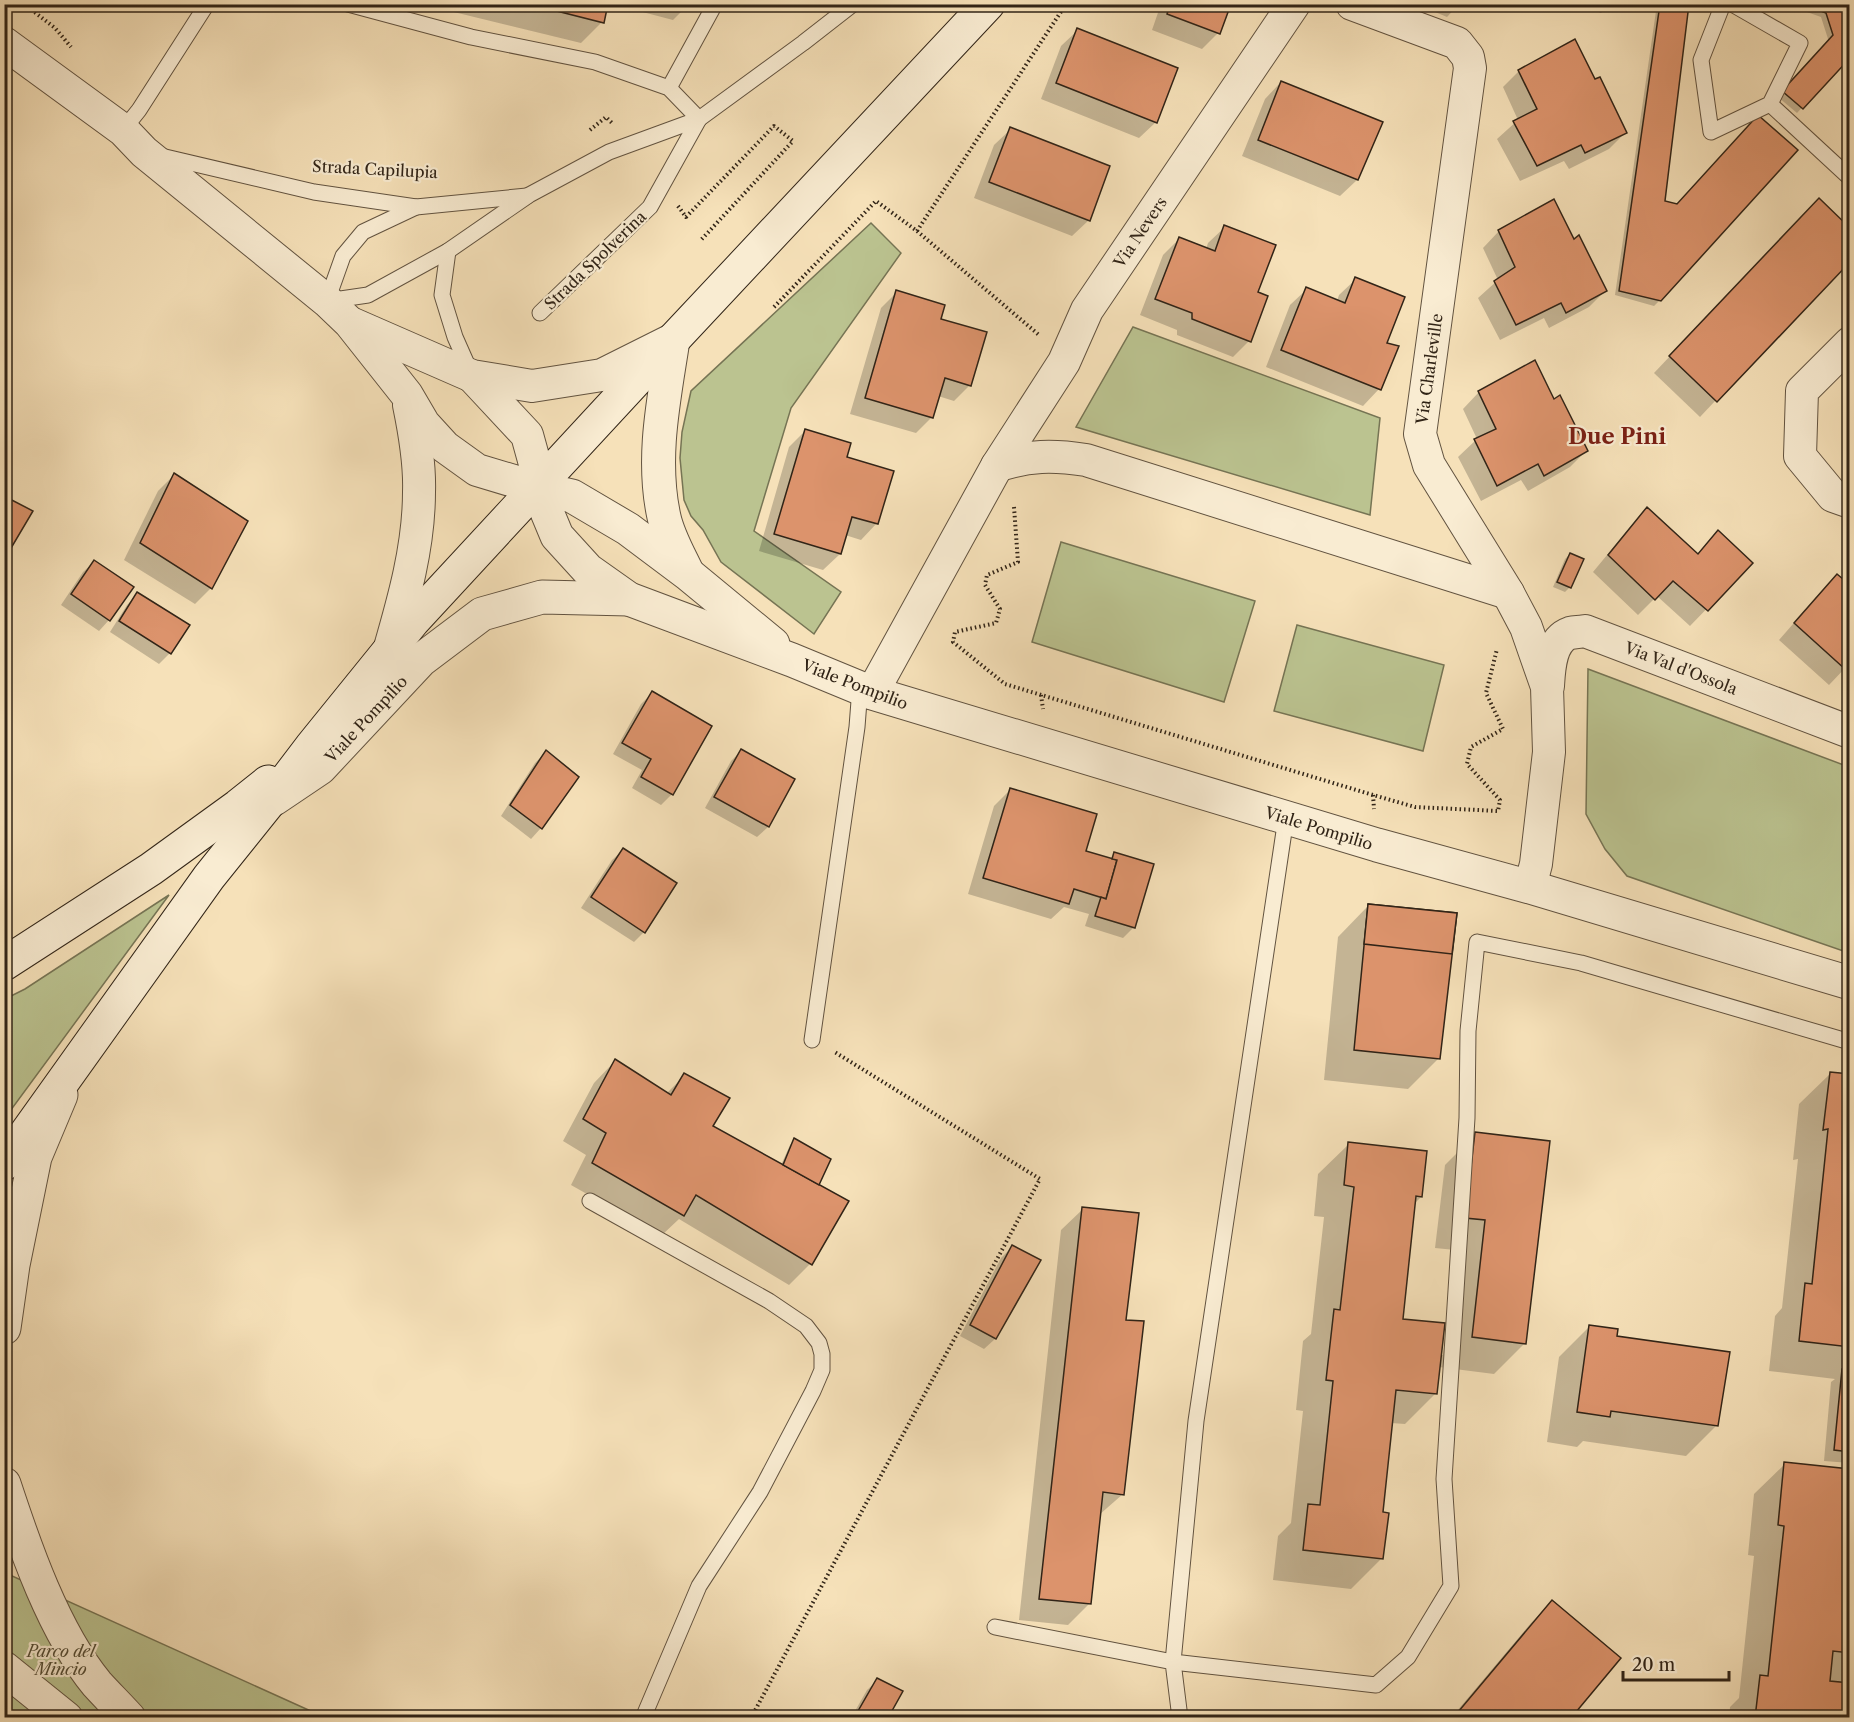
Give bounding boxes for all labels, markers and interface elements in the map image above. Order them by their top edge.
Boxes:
street label: Strada Capilupia [312,156,439,182]
street label: Via Nevers [1108,193,1171,272]
street label: Strada Spolverina [540,206,650,314]
street label: Via Charleville [1411,312,1447,427]
district label: Due Pini [1568,423,1666,450]
street label: Via Val d'Ossola [1621,637,1741,699]
street label: Viale Pompilio [798,654,911,713]
street label: Viale Pompilio [320,671,412,767]
street label: Viale Pompilio [1262,802,1376,854]
park label: Parco del Mincio [25,1641,97,1679]
scale bar [1623,1644,1730,1682]
text: 20 m [1632,1654,1676,1676]

